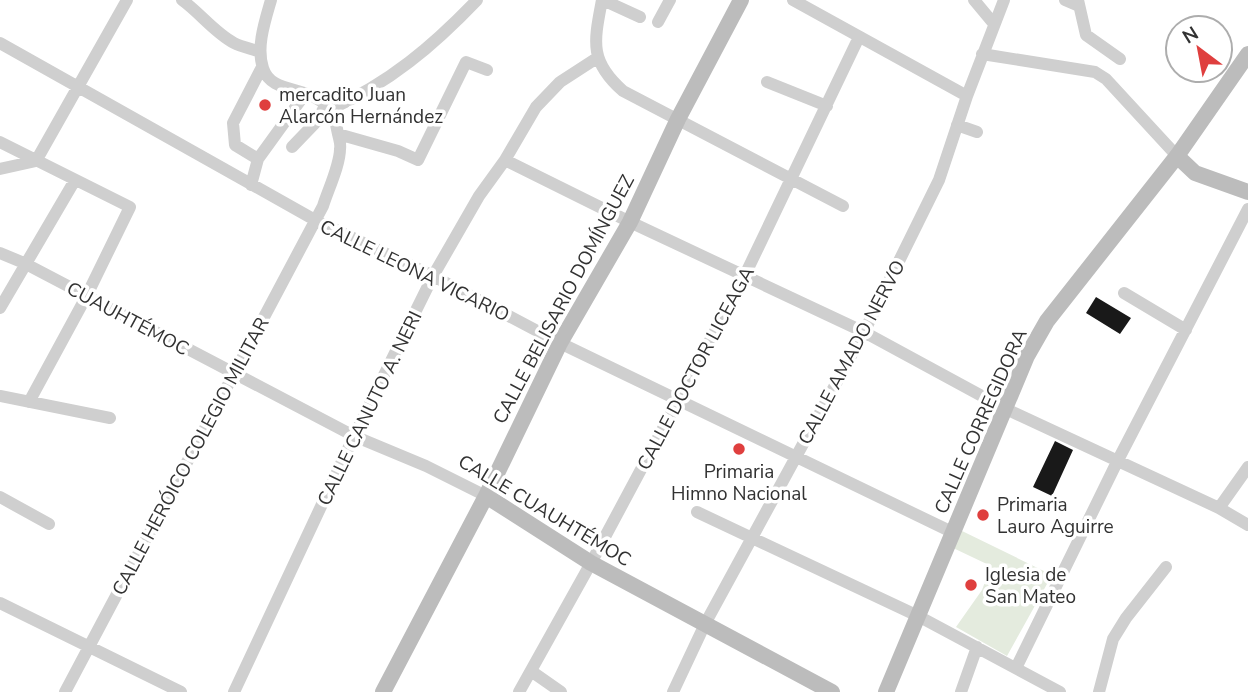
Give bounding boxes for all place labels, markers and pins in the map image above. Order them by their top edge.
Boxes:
place label: mercadito Juan Alarcón Hernández [279,82,443,130]
marker: mercadito Juan Alarcón Hernández [257,97,273,113]
marker: Primaria Himno Nacional [731,441,747,457]
place label: Primaria Himno Nacional [671,459,807,507]
place label: Primaria Lauro Aguirre [997,492,1114,540]
marker: Primaria Lauro Aguirre [975,507,991,523]
place label: Iglesia de San Mateo [985,562,1076,610]
marker: Iglesia de San Mateo [963,577,979,593]

